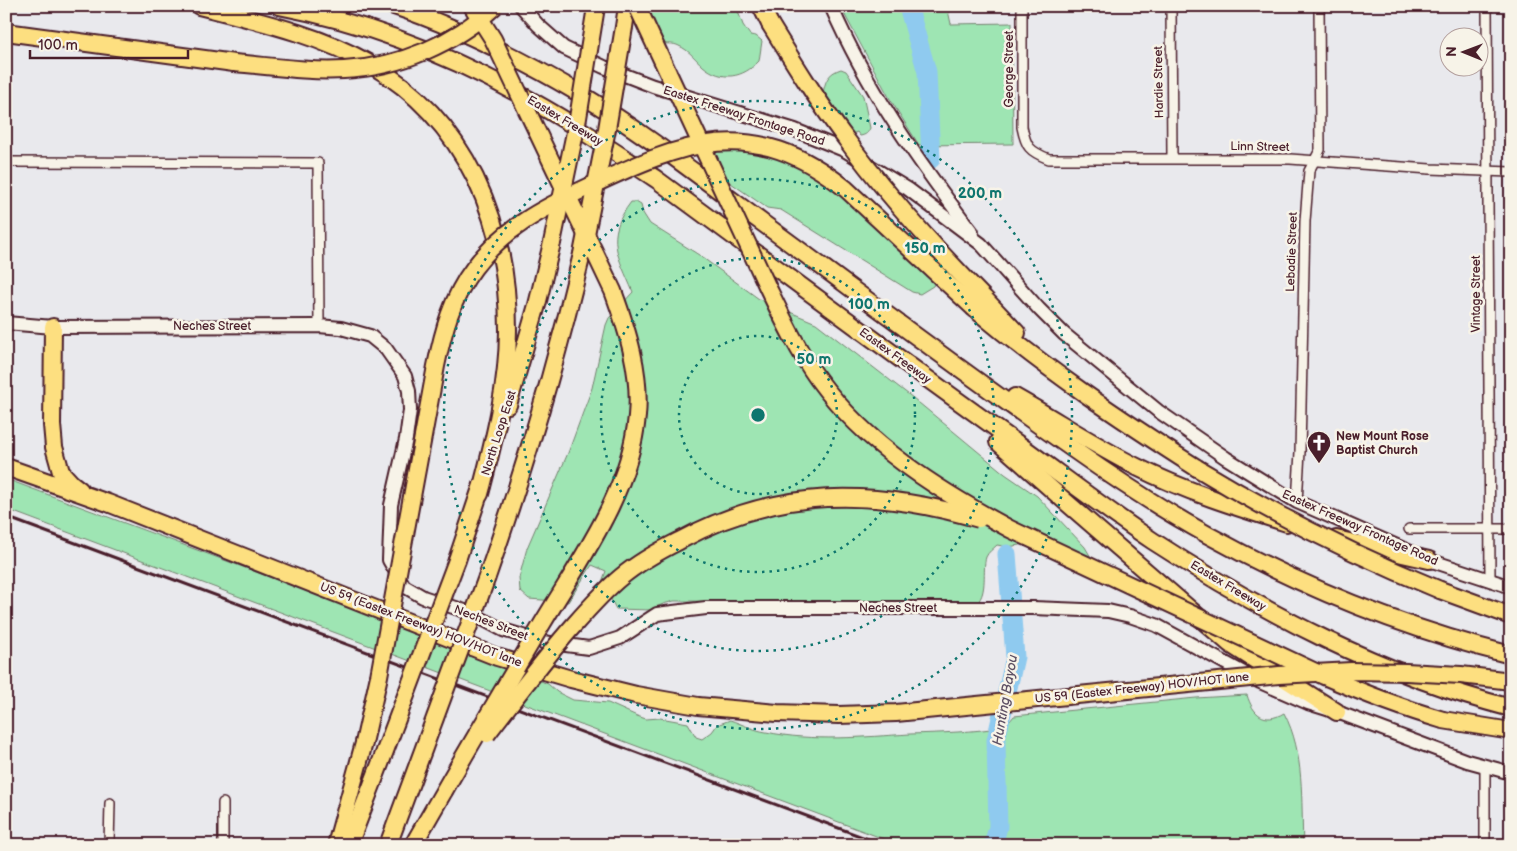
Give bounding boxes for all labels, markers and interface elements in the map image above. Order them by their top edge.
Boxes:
scale bar [30,28,188,60]
north arrow [1440,28,1490,78]
street label: George Street [1002,30,1017,108]
text: 100 m [38,36,78,55]
street label: Hardie Street [1151,45,1167,118]
text: N [1443,46,1460,57]
street label: Eastex Freeway Frontage Road [661,83,827,149]
street label: Eastex Freeway [525,93,606,150]
street label: Linn Street [1230,139,1290,155]
text: 200 m [958,184,1002,203]
street label: Lebadie Street [1283,211,1301,292]
text: 150 m [904,239,946,258]
street label: Vintage Street [1469,255,1484,333]
text: 100 m [848,295,890,314]
street label: Neches Street [173,319,251,334]
street label: Eastex Freeway [856,325,934,388]
text: 50 m [797,350,832,369]
street label: North Loop East [478,388,520,477]
centre of rings [749,406,767,424]
place label: New Mount Rose Baptist Church [1336,429,1429,458]
church icon: New Mount Rose Baptist Church [1306,430,1332,464]
street label: Eastex Freeway Frontage Road [1280,487,1440,569]
street label: Eastex Freeway [1188,558,1269,615]
street label: US 59 (Eastex Freeway) HOV/HOT lane [318,579,524,671]
street label: Neches Street [859,601,937,616]
street label: Neches Street [452,602,530,644]
water label: Hunting Bayou [989,653,1021,747]
street label: US 59 (Eastex Freeway) HOV/HOT lane [1034,669,1250,707]

